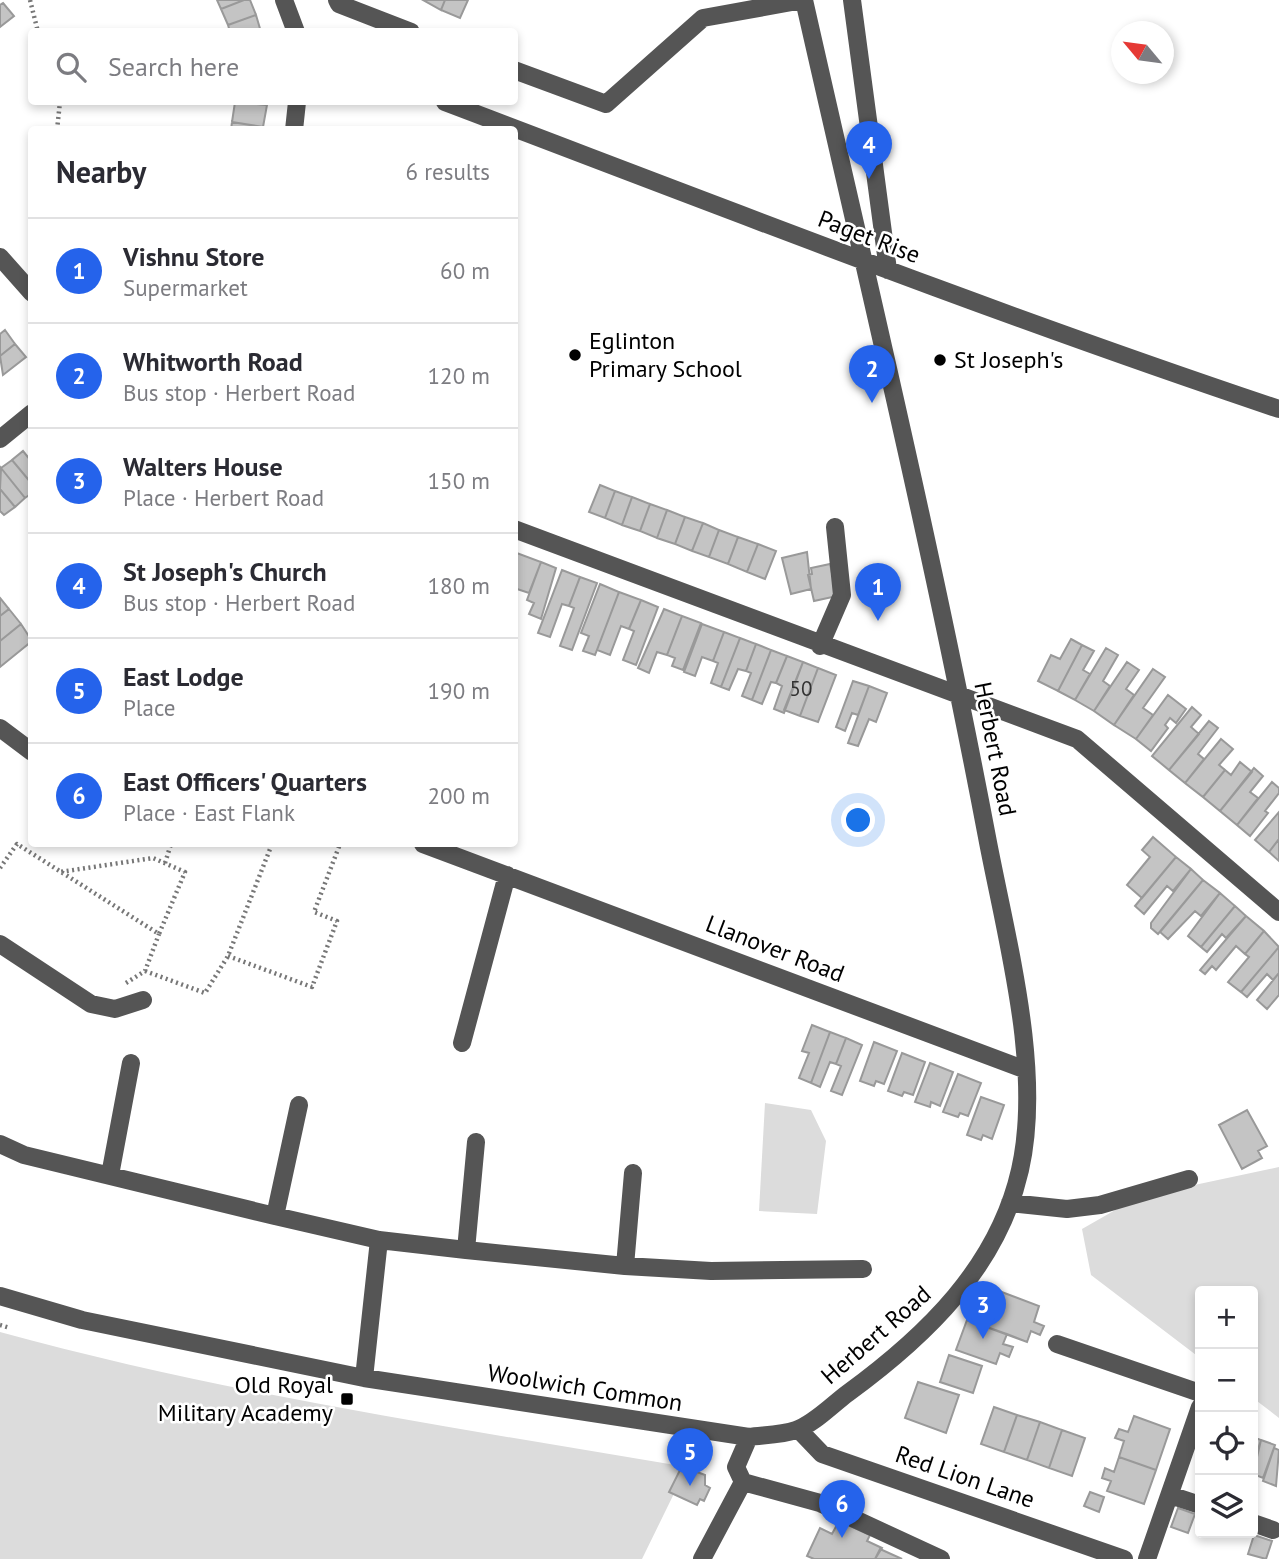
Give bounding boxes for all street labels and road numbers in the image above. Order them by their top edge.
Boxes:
street label: Paget Rise [814,203,925,270]
street label: Herbert Road [967,679,1024,819]
street label: Llanover Road [702,908,849,989]
street label: Herbert Road [814,1278,937,1391]
street label: Woolwich Common [485,1357,685,1418]
street label: Red Lion Lane [892,1438,1039,1515]

